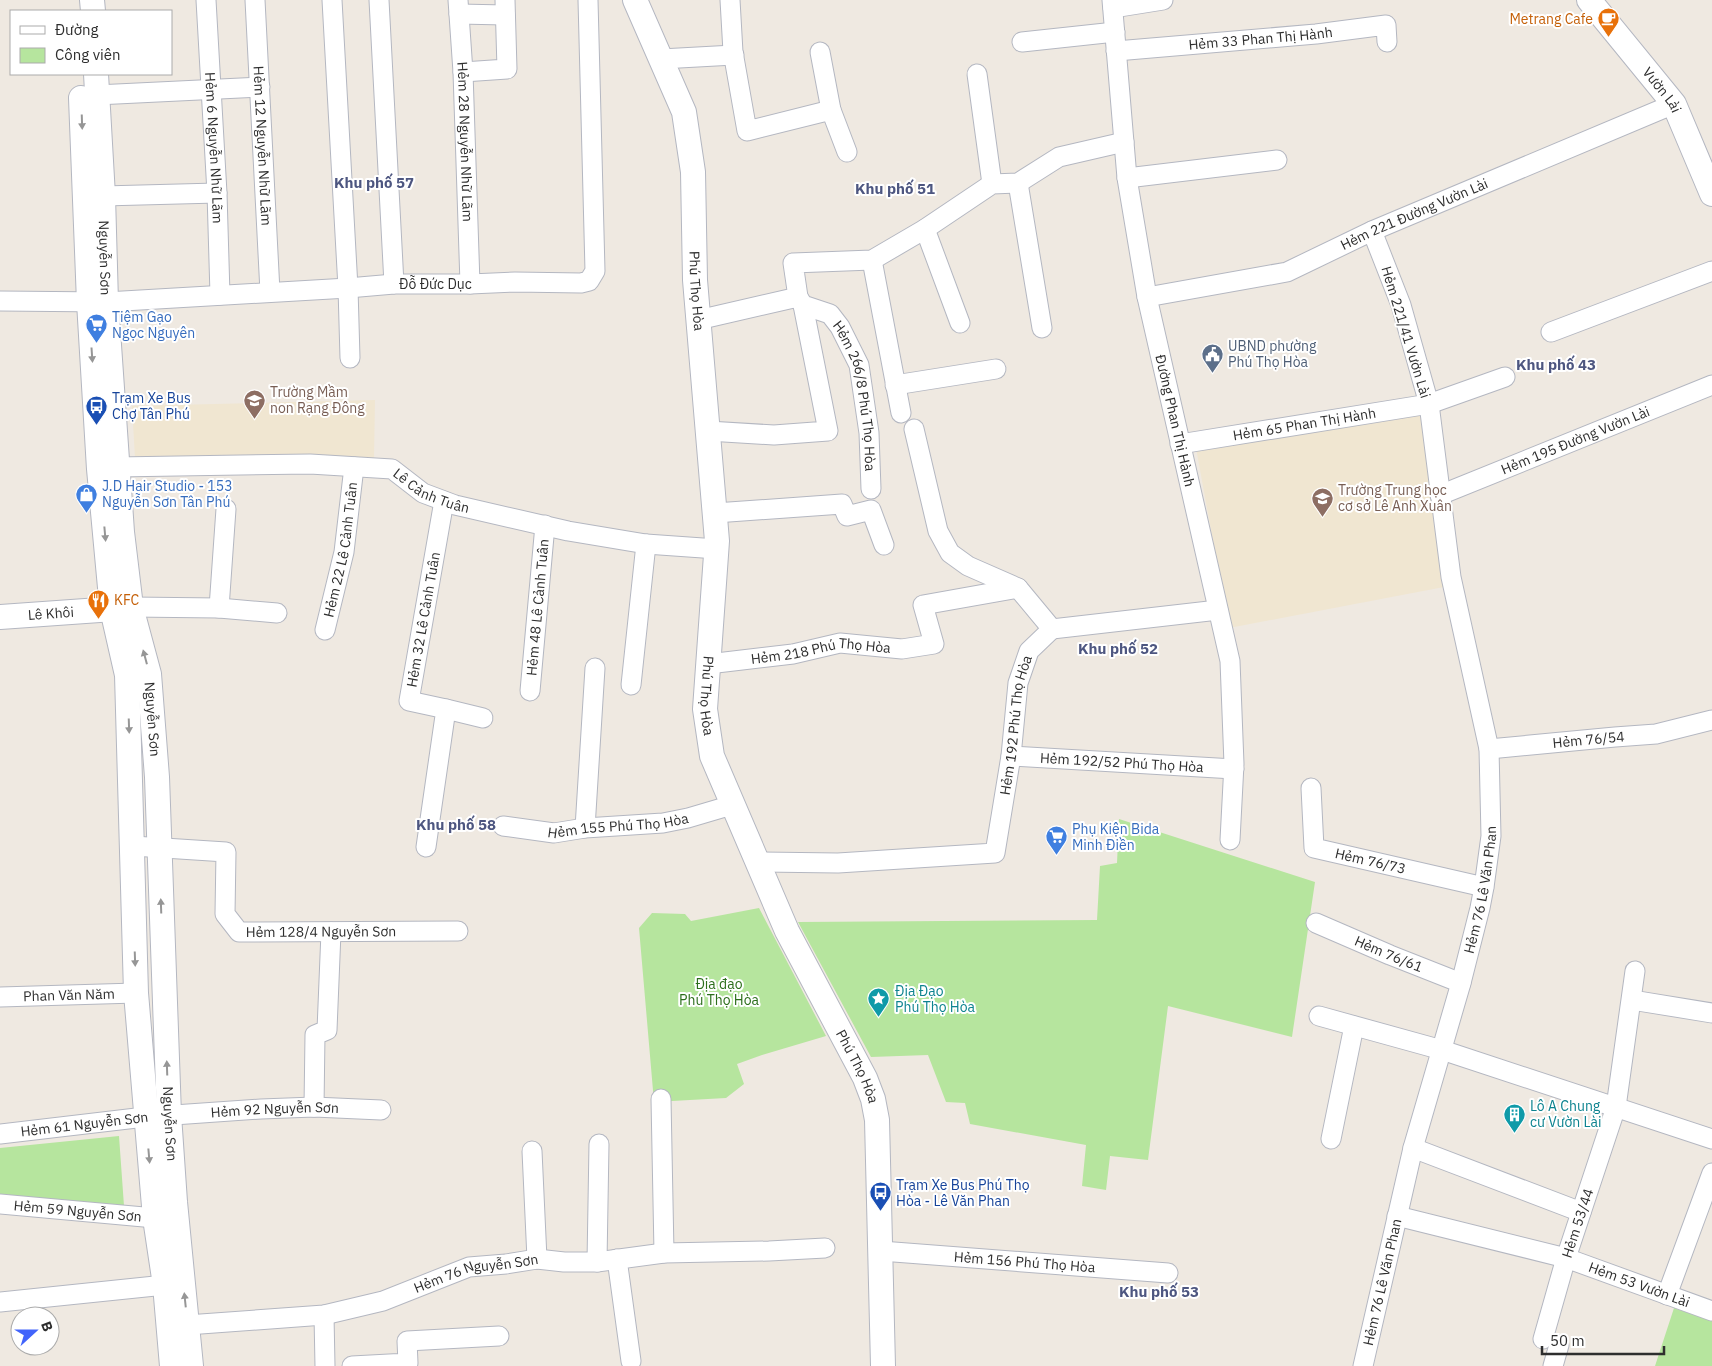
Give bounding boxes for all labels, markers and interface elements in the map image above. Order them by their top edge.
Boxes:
cafe icon: Metrang Cafe [1597,7,1621,38]
legend [10,10,172,75]
place label: Metrang Cafe [1509,10,1593,28]
text: Đường [55,20,99,39]
street label: Hẻm 33 Phan Thị Hành [1188,23,1334,54]
text: Công viên [55,45,121,64]
street label: Hẻm 28 Nguyễn Nhữ Lãm [453,61,477,222]
street label: Vườn Lài [1639,63,1686,115]
street label: Hẻm 12 Nguyễn Nhữ Lãm [249,65,276,226]
street label: Hẻm 6 Nguyễn Nhữ Lãm [201,71,227,224]
one-way arrow [78,115,86,131]
district label: Khu phố 57 [334,173,414,192]
street label: Hẻm 221 Đường Vườn Lài [1337,174,1491,254]
district label: Khu phố 51 [855,179,935,198]
street label: Nguyễn Sơn [95,220,115,296]
street label: Phú Thọ Hòa [685,251,708,332]
street label: Hẻm 221/41 Vườn Lài [1377,264,1435,400]
street label: Đỗ Đức Dục [399,275,472,293]
place label: Tiệm Gạo Ngọc Nguyên [112,308,195,342]
supermarket icon: Tiệm Gạo Ngọc Nguyên [84,313,108,344]
street label: Hẻm 266/8 Phú Thọ Hòa [829,317,879,472]
place label: UBND phường Phú Thọ Hòa [1228,337,1317,371]
public building icon: UBND phường Phú Thọ Hòa [1200,342,1224,373]
one-way arrow [88,347,96,363]
street label: Đường Phan Thị Hành [1151,353,1199,488]
district label: Khu phố 43 [1516,355,1596,374]
place label: Trường Mầm non Rạng Đông [270,383,365,417]
school or university icon: Trường Mầm non Rạng Đông [242,388,266,419]
place label: Trạm Xe Bus Chợ Tân Phú [112,389,191,423]
bus stop icon: Trạm Xe Bus Chợ Tân Phú [84,394,108,425]
street label: Hẻm 195 Đường Vườn Lài [1498,402,1652,478]
street label: Hẻm 65 Phan Thị Hành [1232,404,1377,444]
street label: Lê Cảnh Tuân [390,464,471,517]
place label: J.D Hair Studio - 153 Nguyễn Sơn Tân Phú [102,477,233,511]
street label: Hẻm 22 Lê Cảnh Tuân [319,481,361,619]
place label: Trường Trung học cơ sở Lê Anh Xuân [1338,481,1452,515]
shop icon: J.D Hair Studio - 153 Nguyễn Sơn Tân Phú [74,482,98,513]
school or university icon: Trường Trung học cơ sở Lê Anh Xuân [1310,486,1334,517]
one-way arrow [101,527,109,543]
street label: Hẻm 48 Lê Cảnh Tuân [522,538,553,676]
street label: Hẻm 32 Lê Cảnh Tuân [403,550,444,689]
restaurant icon: KFC [86,588,110,619]
place label: KFC [114,591,139,609]
street label: Lê Khôi [27,603,74,624]
street label: Hẻm 218 Phú Thọ Hòa [750,634,892,668]
district label: Khu phố 52 [1078,639,1158,658]
one-way arrow [140,649,148,664]
street label: Hẻm 192 Phú Thọ Hòa [996,652,1036,796]
street label: Phú Thọ Hòa [696,655,718,737]
street label: Nguyễn Sơn [141,681,164,757]
one-way arrow [125,719,133,735]
street label: Hẻm 76/54 [1552,727,1625,752]
street label: Hẻm 192/52 Phú Thọ Hòa [1039,749,1205,776]
street label: Hẻm 155 Phú Thọ Hòa [546,809,691,842]
district label: Khu phố 58 [416,815,496,834]
place label: Phụ Kiện Bida Minh Điền [1072,820,1160,854]
supermarket icon: Phụ Kiện Bida Minh Điền [1044,825,1068,856]
street label: Hẻm 76 Lê Văn Phan [1460,826,1500,956]
street label: Hẻm 76/73 [1333,844,1408,878]
one-way arrow [157,898,165,914]
street label: Hẻm 128/4 Nguyễn Sơn [246,922,396,941]
street label: Hẻm 76/61 [1352,932,1425,976]
one-way arrow [132,951,140,967]
park label: Địa đạo Phú Thọ Hòa [679,975,760,1009]
place label: Địa Đạo Phú Thọ Hòa [895,982,976,1016]
street label: Phan Văn Năm [23,985,115,1005]
place icon: Địa Đạo Phú Thọ Hòa [867,987,891,1018]
street label: Phú Thọ Hòa [832,1026,883,1105]
one-way arrow [163,1060,171,1076]
street label: Nguyễn Sơn [159,1086,181,1162]
place label: Lô A Chung cư Vườn Lài [1530,1097,1602,1131]
street label: Hẻm 92 Nguyễn Sơn [210,1098,339,1121]
building icon: Lô A Chung cư Vườn Lài [1502,1102,1526,1133]
street label: Hẻm 61 Nguyễn Sơn [20,1108,149,1141]
one-way arrow [145,1148,153,1164]
place label: Trạm Xe Bus Phú Thọ Hòa - Lê Văn Phan [896,1176,1030,1210]
bus stop icon: Trạm Xe Bus Phú Thọ Hòa - Lê Văn Phan [868,1181,892,1212]
street label: Hẻm 53/44 [1558,1186,1597,1260]
street label: Hẻm 59 Nguyễn Sơn [13,1196,142,1226]
street label: Hẻm 76 Lê Văn Phan [1359,1217,1406,1347]
street label: Hẻm 156 Phú Thọ Hòa [953,1248,1096,1276]
street label: Hẻm 76 Nguyễn Sơn [411,1250,540,1297]
street label: Hẻm 53 Vườn Lài [1586,1258,1692,1311]
district label: Khu phố 53 [1119,1282,1199,1301]
one-way arrow [181,1292,189,1308]
north arrow [10,1306,60,1356]
text: B [37,1319,57,1334]
scale bar [1542,1324,1664,1356]
text: 50 m [1550,1331,1585,1350]

